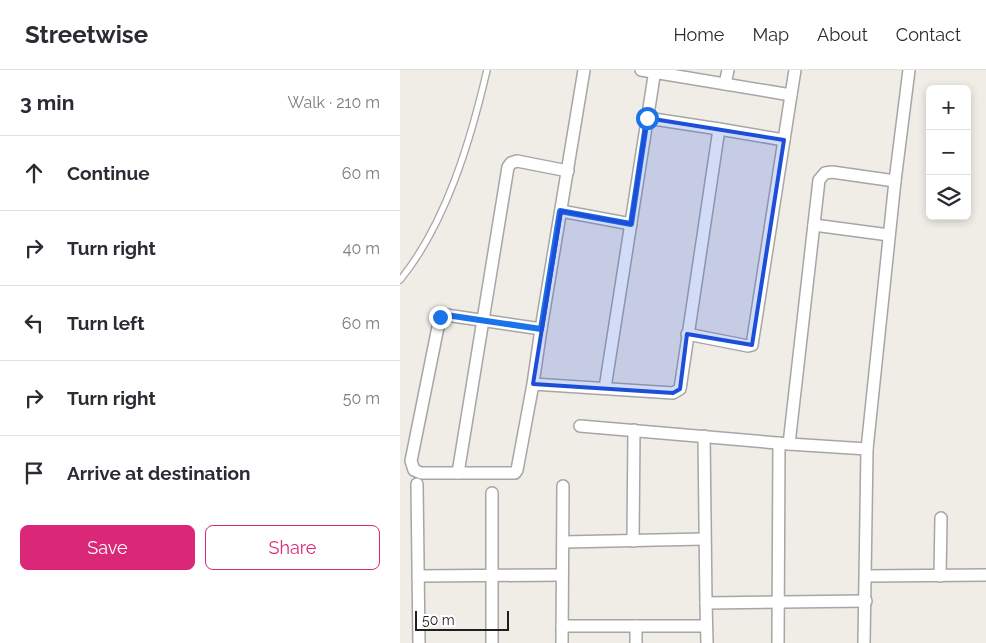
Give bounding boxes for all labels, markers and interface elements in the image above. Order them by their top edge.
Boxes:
text: Streetwise [25,20,148,49]
text: Home [673,24,724,45]
text: Map [752,24,789,45]
text: About [817,24,868,45]
text: Contact [896,24,961,45]
map controls [926,85,971,220]
button: + [926,85,971,130]
text: 3 min [20,90,74,115]
text: Walk · 210 m [288,93,380,112]
route start [636,107,659,130]
button: − [926,130,971,175]
icon: ahead [20,159,48,187]
text: Continue [67,162,150,184]
text: 60 m [342,164,380,183]
button: layers [926,175,971,220]
icon: right [20,234,48,262]
text: Turn right [67,237,156,259]
text: 40 m [343,239,380,258]
route end [429,306,452,329]
icon: left [20,309,48,337]
text: Turn left [67,312,144,334]
text: 60 m [342,314,380,333]
icon: right [20,384,48,412]
text: Turn right [67,387,156,409]
text: 50 m [343,389,380,408]
icon: arrive [20,459,48,487]
text: Arrive at destination [67,462,251,484]
button: Save [20,525,195,570]
button: Share [205,525,380,570]
scale bar [415,608,509,631]
text: 50 m [422,612,455,628]

